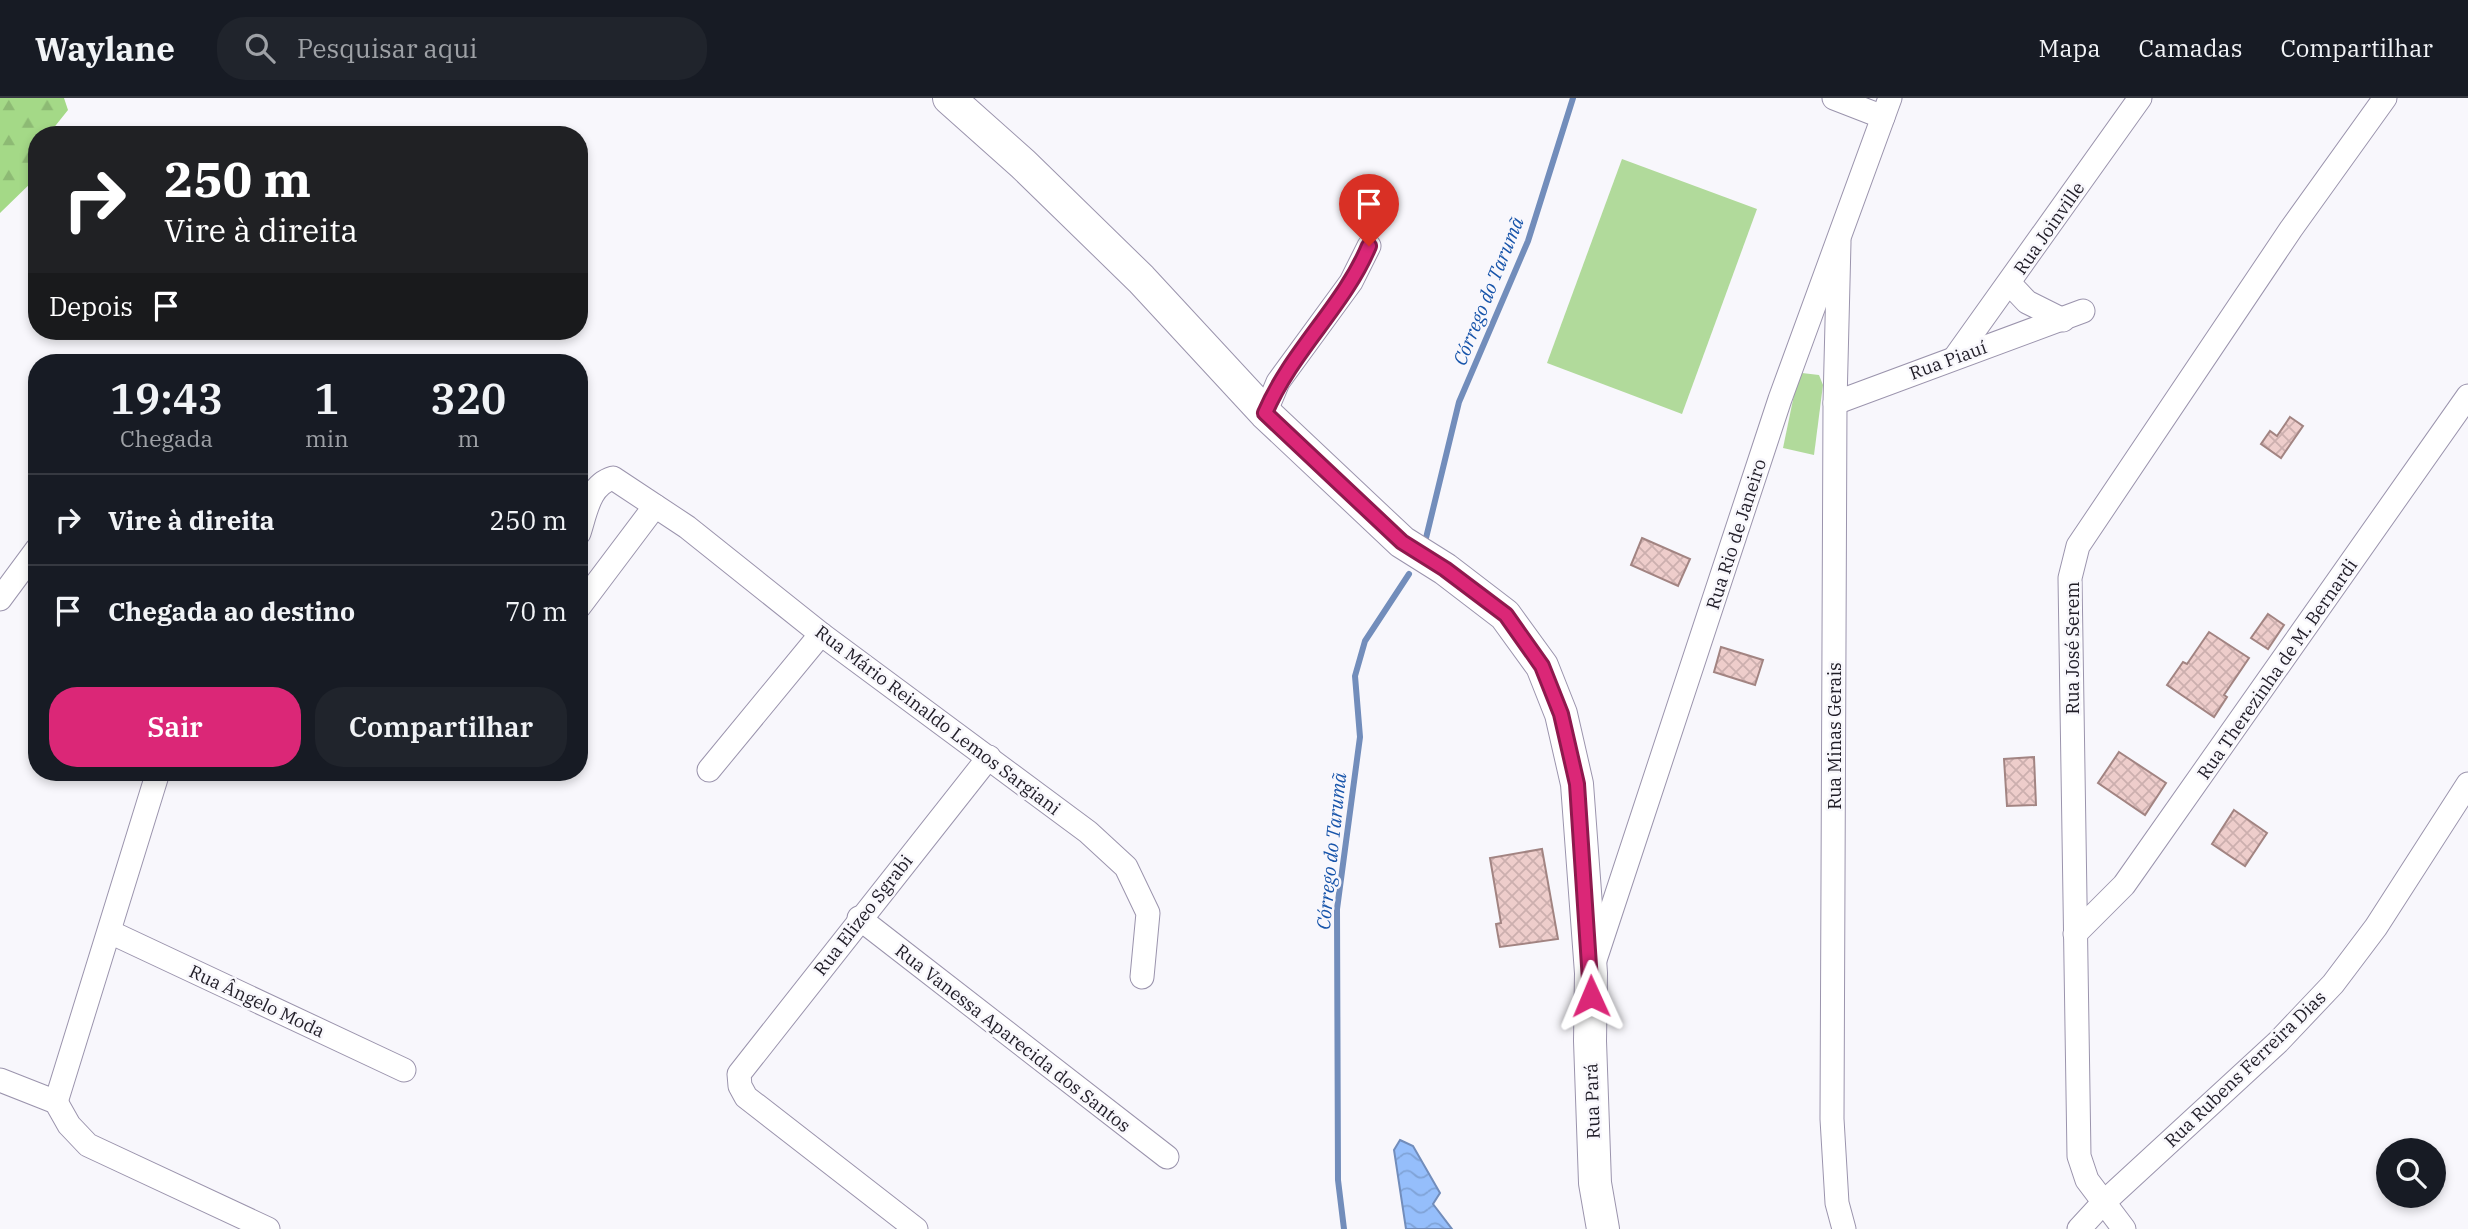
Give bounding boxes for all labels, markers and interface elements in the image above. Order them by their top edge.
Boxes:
search box [217,17,707,80]
text: Waylane [35,27,175,70]
icon: search [241,29,279,67]
text: Pesquisar aqui [297,31,478,65]
text: Mapa [2038,32,2101,64]
text: Camadas [2139,32,2242,64]
text: Compartilhar [2280,32,2433,64]
text: 250 m [164,147,311,210]
icon: right [49,154,140,245]
pin [1339,174,1399,246]
street label: Rua Joinville [2009,177,2089,279]
icon: arrive [1350,185,1388,223]
text: Vire à direita [164,209,358,251]
water label: Córrego do Tarumã [1447,213,1529,369]
icon: arrive [147,287,185,325]
text: Depois [49,289,133,323]
street label: Rua Piauí [1906,335,1990,385]
text: 19:43 [110,371,223,426]
text: 1 [314,371,339,426]
text: 320 [431,371,506,426]
text: Chegada [120,423,213,453]
text: min [305,423,349,453]
text: m [457,423,479,453]
street label: Rua Rio de Janeiro [1701,456,1771,612]
icon: right [49,501,87,539]
text: Vire à direita [108,503,275,537]
text: 250 m [489,503,567,537]
street label: Rua Therezinha de M. Bernardi [2192,554,2362,784]
street label: Rua José Serem [2061,582,2084,714]
icon: arrive [49,592,87,630]
text: Chegada ao destino [108,594,355,628]
text: 70 m [505,594,567,628]
street label: Rua Mário Reinaldo Lemos Sargiani [811,620,1065,820]
street label: Rua Minas Gerais [1823,662,1846,810]
button: Sair [49,687,301,767]
button: Compartilhar [315,687,567,767]
water label: Córrego do Tarumã [1311,771,1351,931]
street label: Rua Elizeo Sgrabi [809,850,918,980]
street label: Rua Vanessa Aparecida dos Santos [891,939,1135,1137]
position arrow [1554,959,1628,1033]
street label: Rua Ângelo Moda [186,960,329,1043]
street label: Rua Rubens Ferreira Dias [2159,986,2331,1152]
street label: Rua Pará [1579,1063,1605,1139]
map controls [2376,1138,2446,1208]
button: search [2376,1138,2446,1208]

